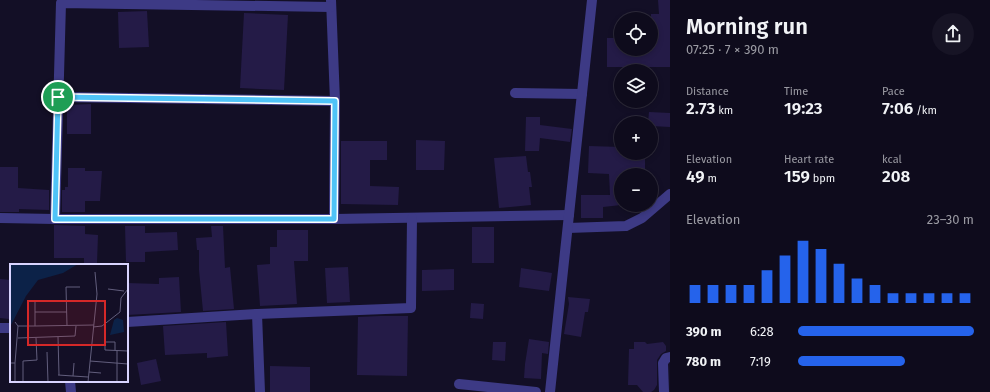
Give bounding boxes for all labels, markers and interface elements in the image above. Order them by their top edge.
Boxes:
map controls [614,12,658,212]
button: locate [614,12,658,56]
text: Morning run [686,13,808,40]
button: share [932,13,974,55]
text: 07:25 · 7 × 390 m [686,42,779,57]
button: layers [614,64,658,108]
pin [41,80,75,114]
text: Distance [686,85,729,98]
text: Time [784,85,808,98]
text: Pace [882,85,905,98]
icon: arrive [47,86,69,108]
text: 2.73 [686,98,715,119]
text: 19:23 [784,98,823,119]
text: 7:06 [882,98,913,119]
text: km [715,104,733,117]
text: /km [913,104,937,117]
button: + [614,116,658,160]
text: Elevation [686,153,732,166]
text: Heart rate [784,153,834,166]
text: kcal [882,153,902,166]
text: 49 [686,166,705,187]
text: 159 [784,166,810,187]
text: 208 [882,166,910,187]
button: − [614,168,658,212]
text: m [705,172,717,185]
text: bpm [810,172,835,185]
text: Elevation [686,212,740,227]
text: 23–30 m [927,212,974,227]
inset map [10,264,128,382]
text: 390 m [686,324,722,339]
text: 6:28 [750,324,774,339]
text: 780 m [686,354,721,369]
text: 7:19 [750,354,771,369]

